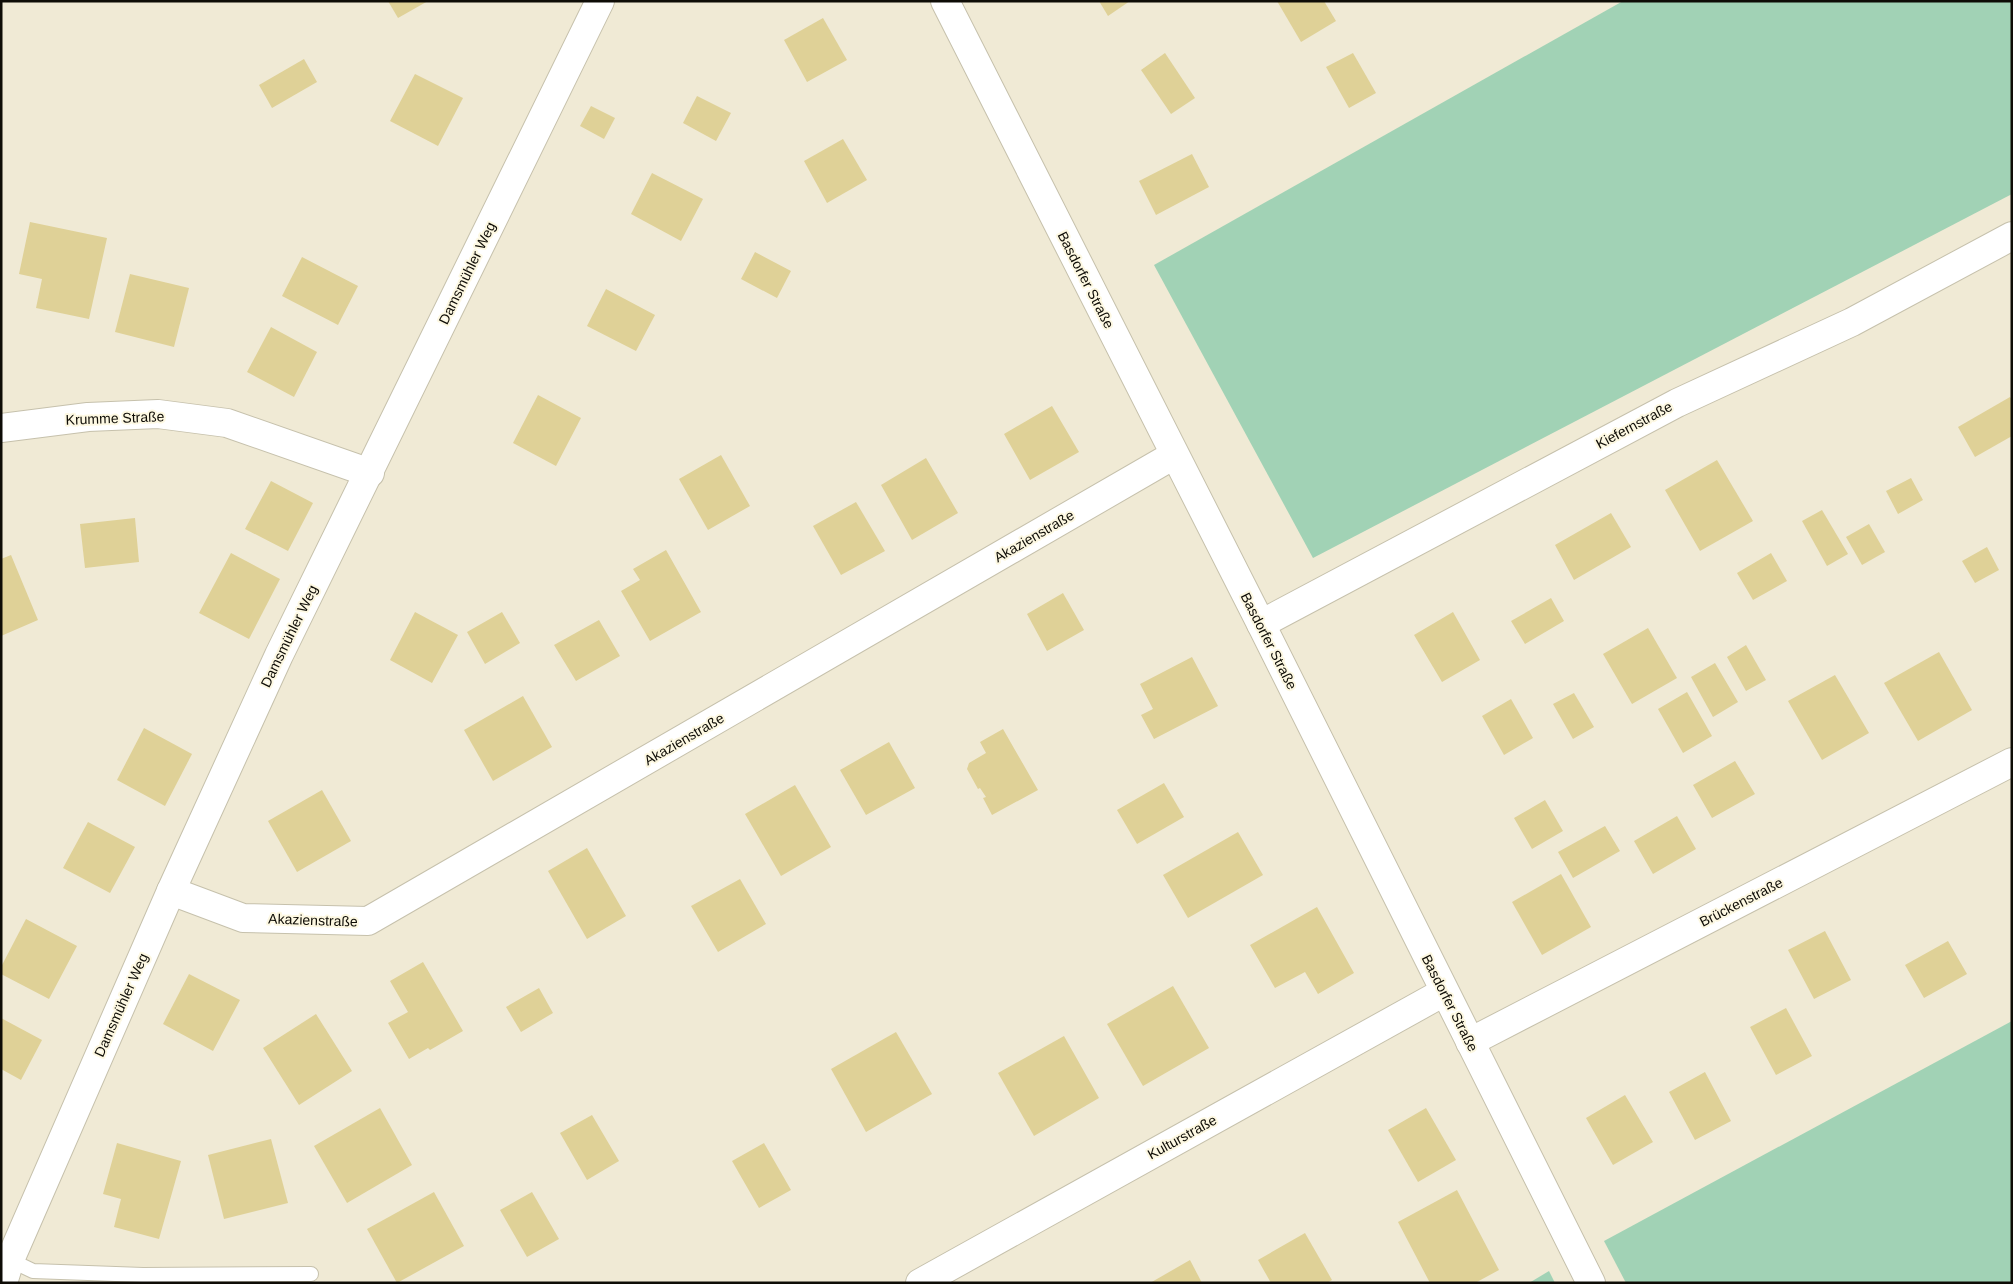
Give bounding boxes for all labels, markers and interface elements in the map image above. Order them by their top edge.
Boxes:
street label: Damsmühler Weg [435,219,499,327]
street label: Basdorfer Straße [1055,229,1117,331]
street label: Kiefernstraße [1593,398,1675,452]
street label: Krumme Straße [65,408,165,428]
street label: Akazienstraße [991,507,1077,565]
street label: Damsmühler Weg [257,582,321,690]
street label: Basdorfer Straße [1238,590,1300,692]
street label: Akazienstraße [641,710,727,768]
street label: Brückenstraße [1697,874,1785,930]
street label: Akazienstraße [268,910,358,930]
street label: Damsmühler Weg [91,951,151,1059]
street label: Basdorfer Straße [1419,952,1481,1054]
street label: Kulturstraße [1145,1111,1219,1162]

